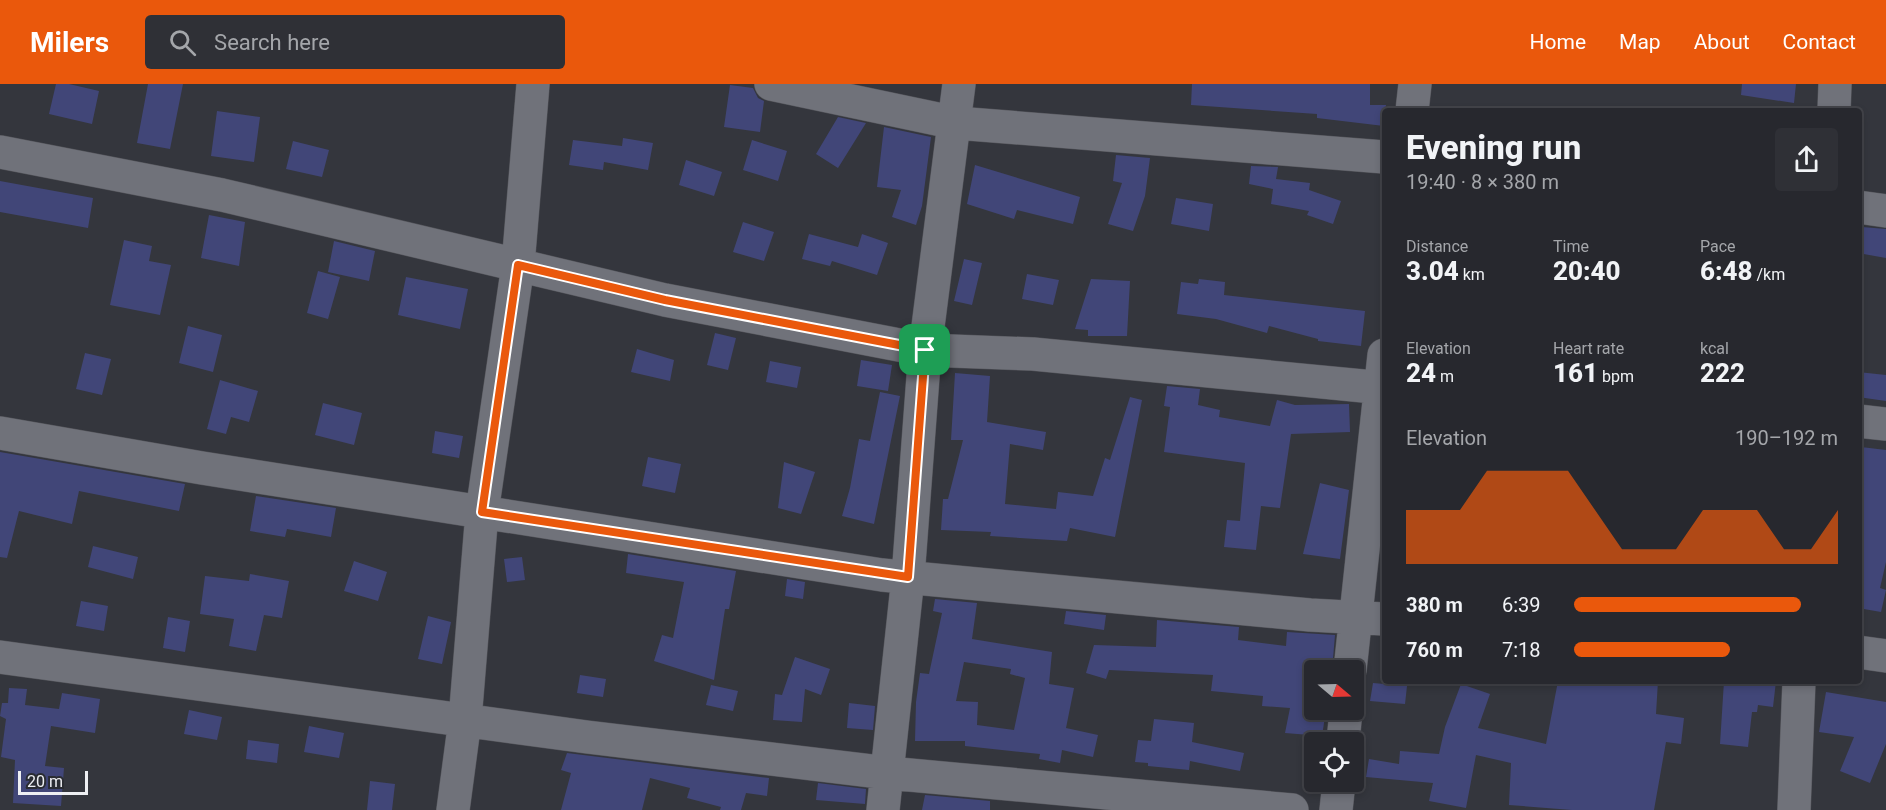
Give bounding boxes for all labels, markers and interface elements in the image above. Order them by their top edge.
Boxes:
search box [145,15,565,69]
text: Milers [30,26,109,59]
icon: search [166,26,199,59]
text: Search here [214,30,330,55]
text: Home [1530,30,1586,54]
text: Map [1619,30,1661,54]
text: About [1694,30,1750,54]
text: Contact [1783,30,1856,54]
text: Evening run [1406,128,1581,167]
button: share [1775,128,1838,191]
text: 19:40 · 8 × 380 m [1406,170,1559,194]
text: Distance [1406,237,1468,256]
text: Time [1553,237,1589,256]
text: Pace [1700,237,1736,256]
text: 3.04 [1406,256,1459,286]
text: 20:40 [1553,256,1621,286]
text: 6:48 [1700,256,1753,286]
text: km [1459,265,1485,284]
text: /km [1753,265,1785,284]
pin [899,324,950,375]
icon: arrive [908,333,941,366]
text: Elevation [1406,339,1471,358]
text: Heart rate [1553,339,1624,358]
text: kcal [1700,339,1729,358]
text: 24 [1406,358,1436,388]
text: 161 [1553,358,1598,388]
text: 222 [1700,358,1745,388]
text: m [1436,367,1454,386]
text: bpm [1598,367,1634,386]
text: Elevation [1406,426,1487,450]
text: 190–192 m [1735,426,1838,450]
text: 380 m [1406,593,1463,617]
text: 6:39 [1502,593,1541,617]
text: 760 m [1406,638,1463,662]
text: 7:18 [1502,638,1541,662]
north arrow [1304,660,1364,720]
map controls [1304,660,1364,792]
button: locate [1304,732,1364,792]
scale bar [18,768,88,796]
text: 20 m [27,772,63,791]

